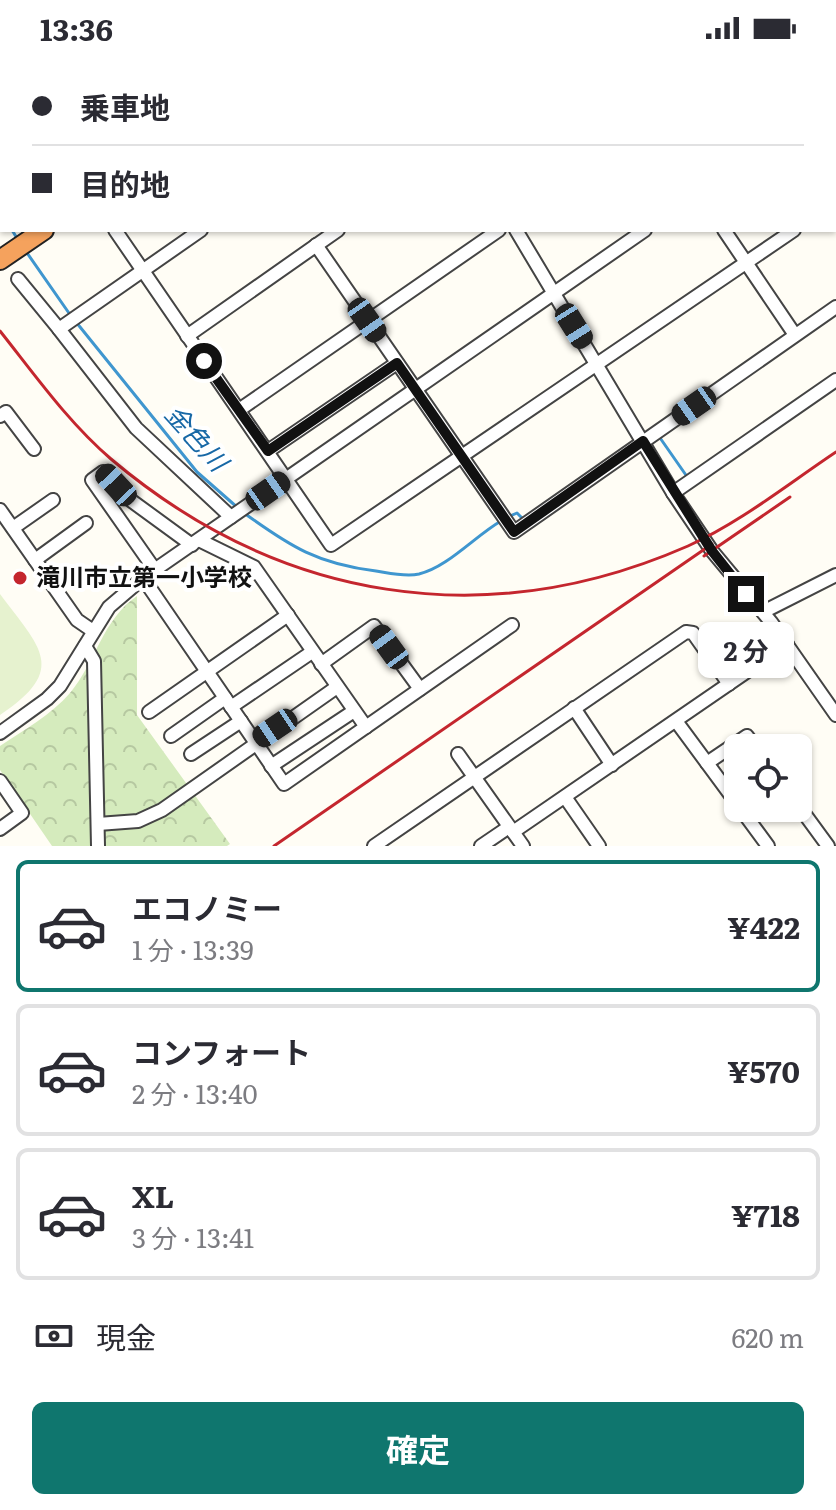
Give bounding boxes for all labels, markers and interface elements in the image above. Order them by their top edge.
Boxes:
text: 13:36 [40,6,113,50]
text: 乗車地 [80,84,170,128]
text: 目的地 [80,161,170,205]
car [343,293,391,347]
car [551,299,597,353]
route start [186,343,222,379]
car [667,382,721,430]
water label: 金色川 [157,394,240,481]
car [91,459,141,511]
car [241,467,295,515]
place label: 滝川市立第一小学校 [36,558,252,593]
marker: 滝川市立第一小学校 [11,569,29,587]
route end [728,576,764,612]
car [365,621,413,673]
callout: 2 分 [698,622,794,678]
text: 2 分 [723,630,769,669]
car [248,705,302,751]
map controls [724,734,812,822]
button: locate [724,734,812,822]
text: エコノミー [132,885,282,929]
icon: car [36,890,108,962]
text: ¥422 [727,904,800,948]
text: 1 分 · 13:39 [132,929,254,968]
text: コンフォート [132,1029,311,1073]
icon: car [36,1034,108,1106]
text: ¥570 [727,1048,800,1092]
text: 2 分 · 13:40 [132,1073,258,1112]
text: XL [132,1173,174,1217]
icon: car [36,1178,108,1250]
text: ¥718 [731,1192,800,1236]
text: 3 分 · 13:41 [132,1217,254,1256]
icon: cash [32,1314,76,1358]
text: 現金 [96,1314,156,1358]
text: 620 m [731,1317,804,1356]
button: 確定 [32,1402,804,1494]

